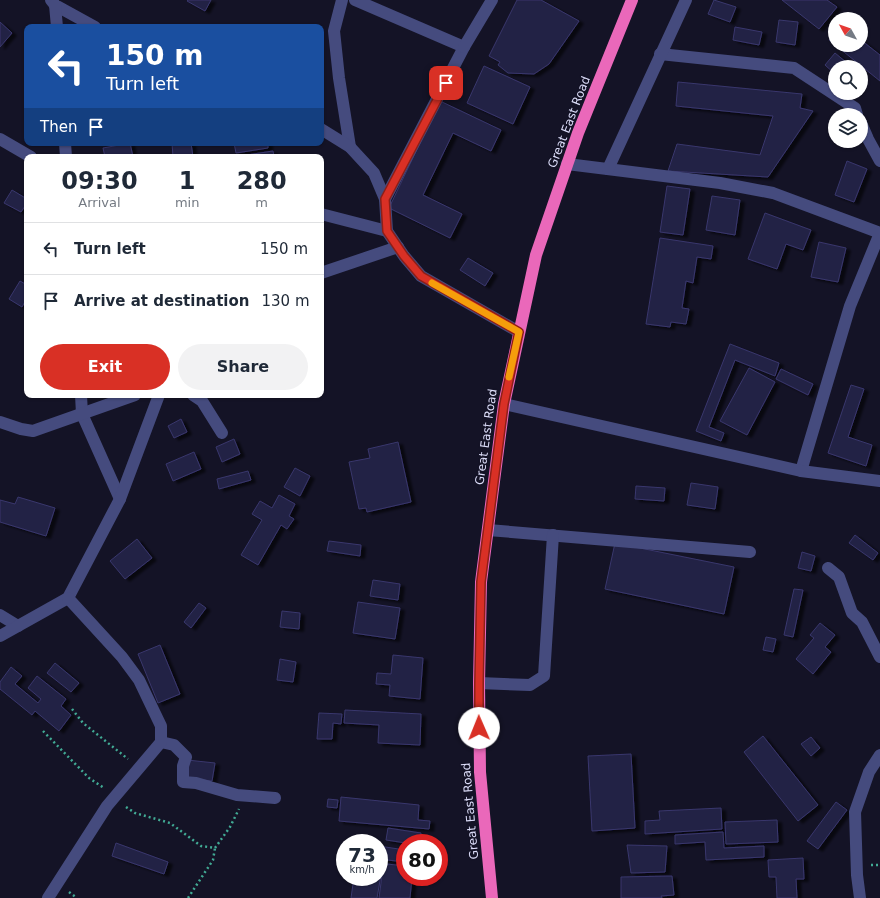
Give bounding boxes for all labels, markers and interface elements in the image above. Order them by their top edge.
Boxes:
north arrow [828,12,868,52]
map controls [828,12,868,148]
text: 150 m [106,39,203,72]
icon: left [40,40,92,92]
button: search [828,60,868,100]
pin [429,66,463,100]
icon: arrive [435,72,457,94]
text: Turn left [106,73,179,94]
street label: Great East Road [545,74,593,170]
button: layers [828,108,868,148]
icon: arrive [85,116,107,138]
text: Then [40,118,77,136]
text: 09:30 [61,167,138,195]
text: 1 [179,167,195,195]
text: 280 [237,167,287,195]
text: Arrival [78,195,121,210]
text: min [175,195,199,210]
text: m [255,195,268,210]
icon: left [40,238,62,260]
text: Turn left [74,240,146,258]
text: 150 m [260,240,308,258]
icon: arrive [40,290,62,312]
text: Arrive at destination [74,292,249,310]
text: 130 m [261,292,310,310]
button: Exit [40,344,170,390]
button: Share [178,344,308,390]
street label: Great East Road [472,388,500,486]
position arrow [458,707,500,749]
street label: Great East Road [459,762,481,860]
speed limit sign: 80 [396,834,448,886]
text: 73 [348,843,376,867]
text: km/h [349,864,375,875]

